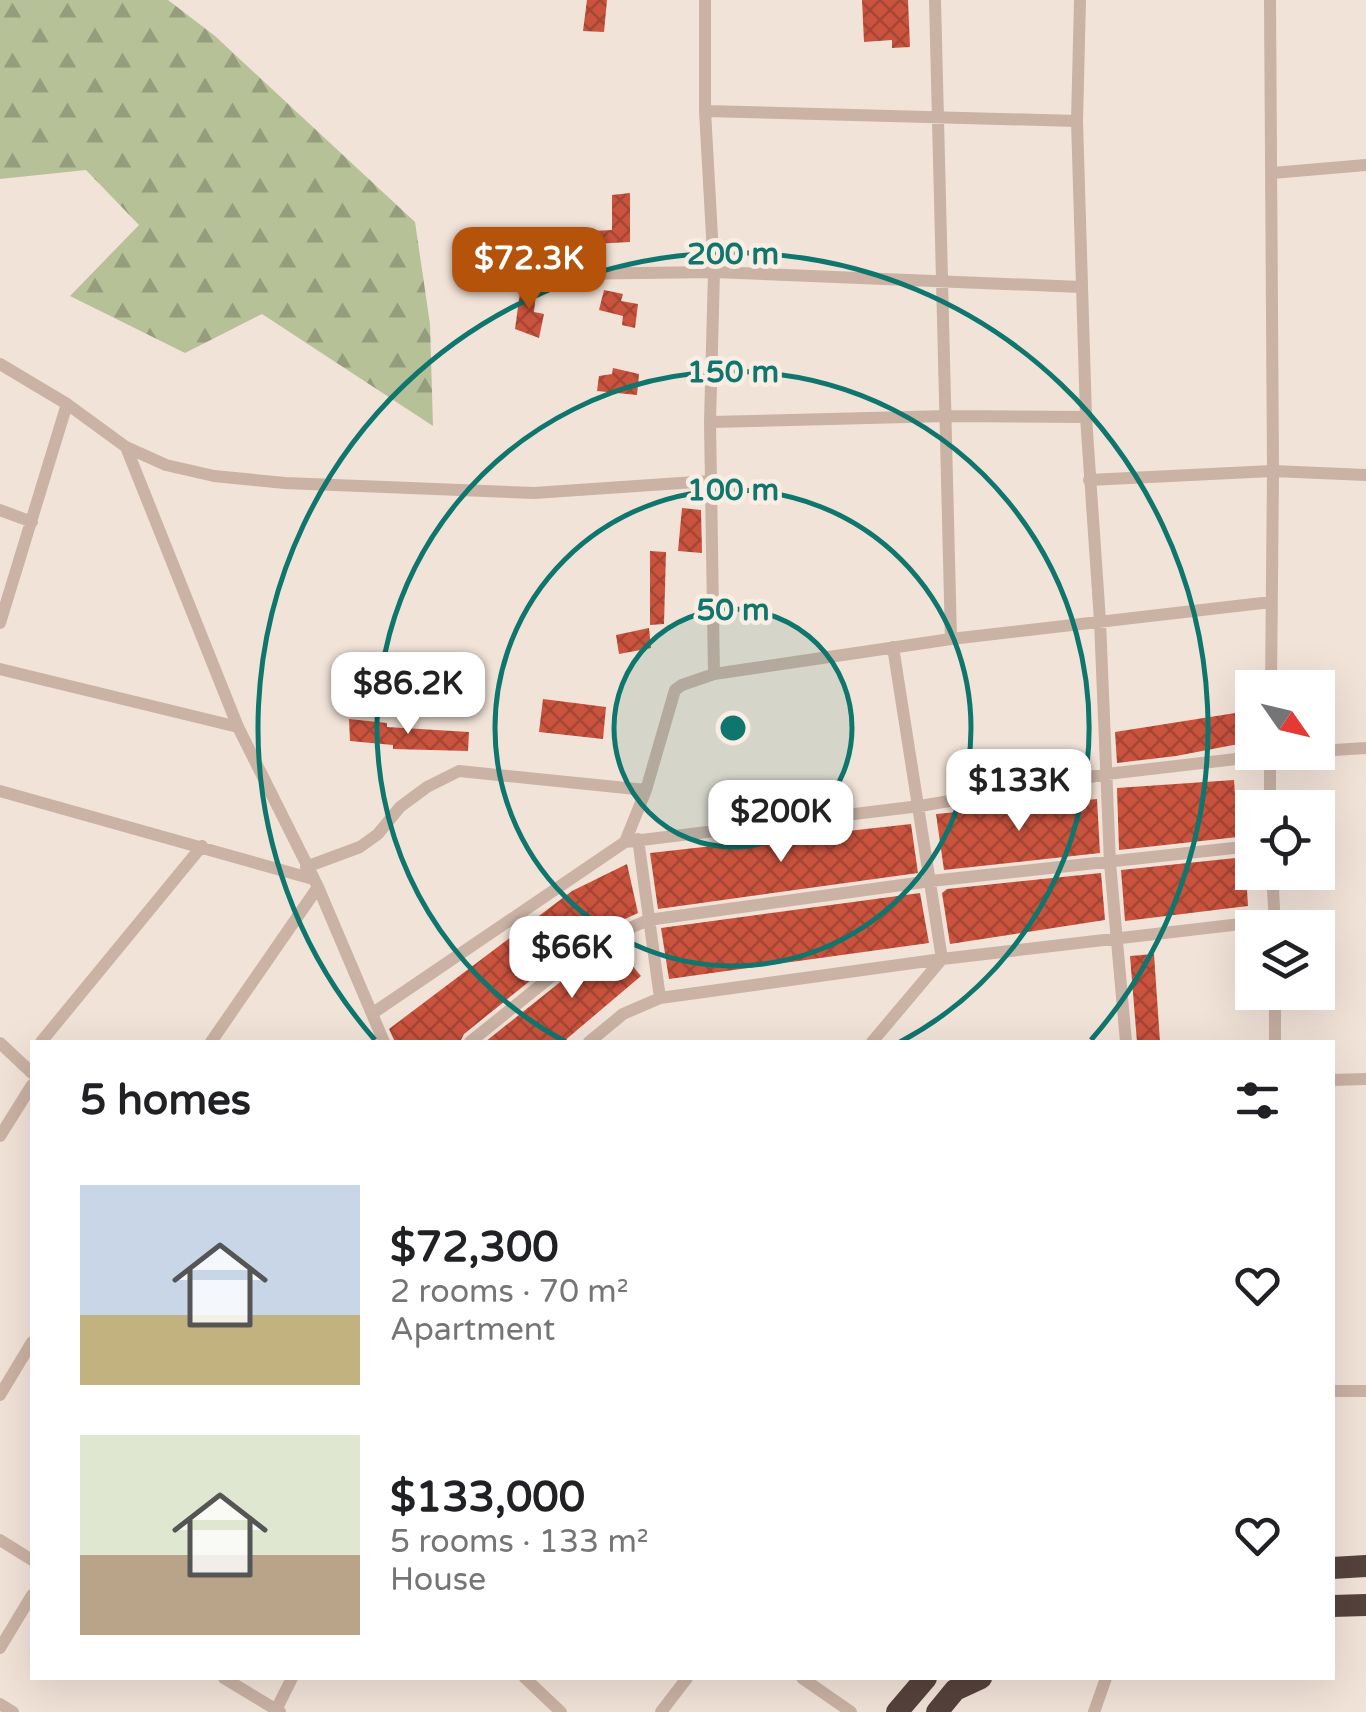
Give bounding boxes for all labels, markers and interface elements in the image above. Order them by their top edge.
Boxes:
pin: $72.3K [448,227,610,312]
text: 200 m [687,236,779,273]
text: $72.3K [474,240,584,278]
text: 150 m [687,354,779,391]
text: 100 m [687,472,779,509]
text: 50 m [696,592,770,629]
pin: $86.2K [327,652,489,737]
text: $86.2K [353,665,463,703]
north arrow [1235,670,1335,770]
map controls [1235,670,1335,1010]
centre of rings [715,710,751,746]
pin: $133K [949,749,1089,834]
text: $133K [968,762,1070,800]
pin: $200K [711,780,851,865]
button: locate [1235,790,1335,890]
text: $200K [730,793,832,831]
button: layers [1235,910,1335,1010]
pin: $66K [513,916,631,1001]
text: $66K [531,929,613,967]
icon: filters [1230,1073,1285,1128]
text: 5 homes [80,1075,251,1126]
text: $72,300 [390,1222,559,1273]
icon: home [160,1225,280,1345]
icon: heart [1230,1258,1285,1313]
text: 2 rooms · 70 m² [390,1273,629,1311]
text: Apartment [390,1311,555,1349]
text: $133,000 [390,1472,585,1523]
icon: home [160,1475,280,1595]
icon: heart [1230,1508,1285,1563]
text: 5 rooms · 133 m² [390,1523,649,1561]
text: House [390,1561,486,1599]

